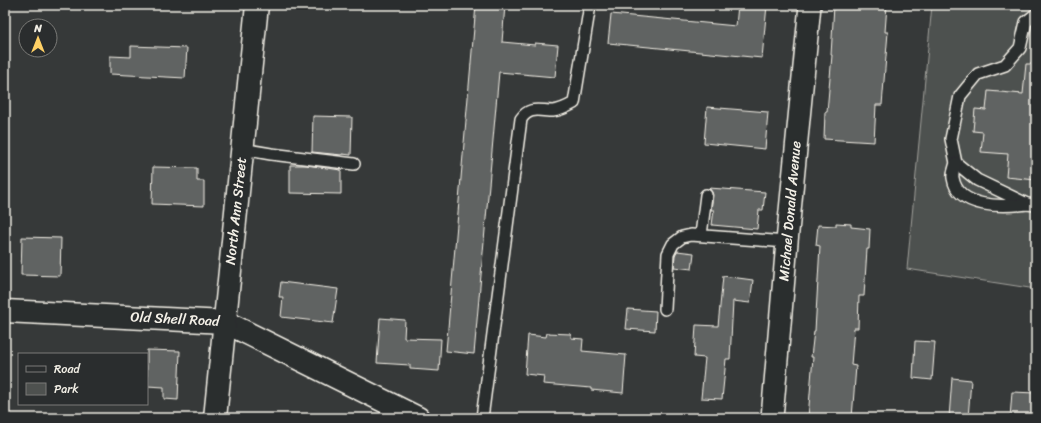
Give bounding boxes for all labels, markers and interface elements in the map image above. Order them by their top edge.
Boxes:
north arrow [18,18,58,58]
text: N [33,19,42,38]
street label: Michael Donald Avenue [771,140,809,282]
street label: North Ann Street [218,156,254,266]
street label: Old Shell Road [130,304,222,334]
legend [18,353,148,405]
text: Road [54,358,81,380]
text: Park [54,378,79,400]

